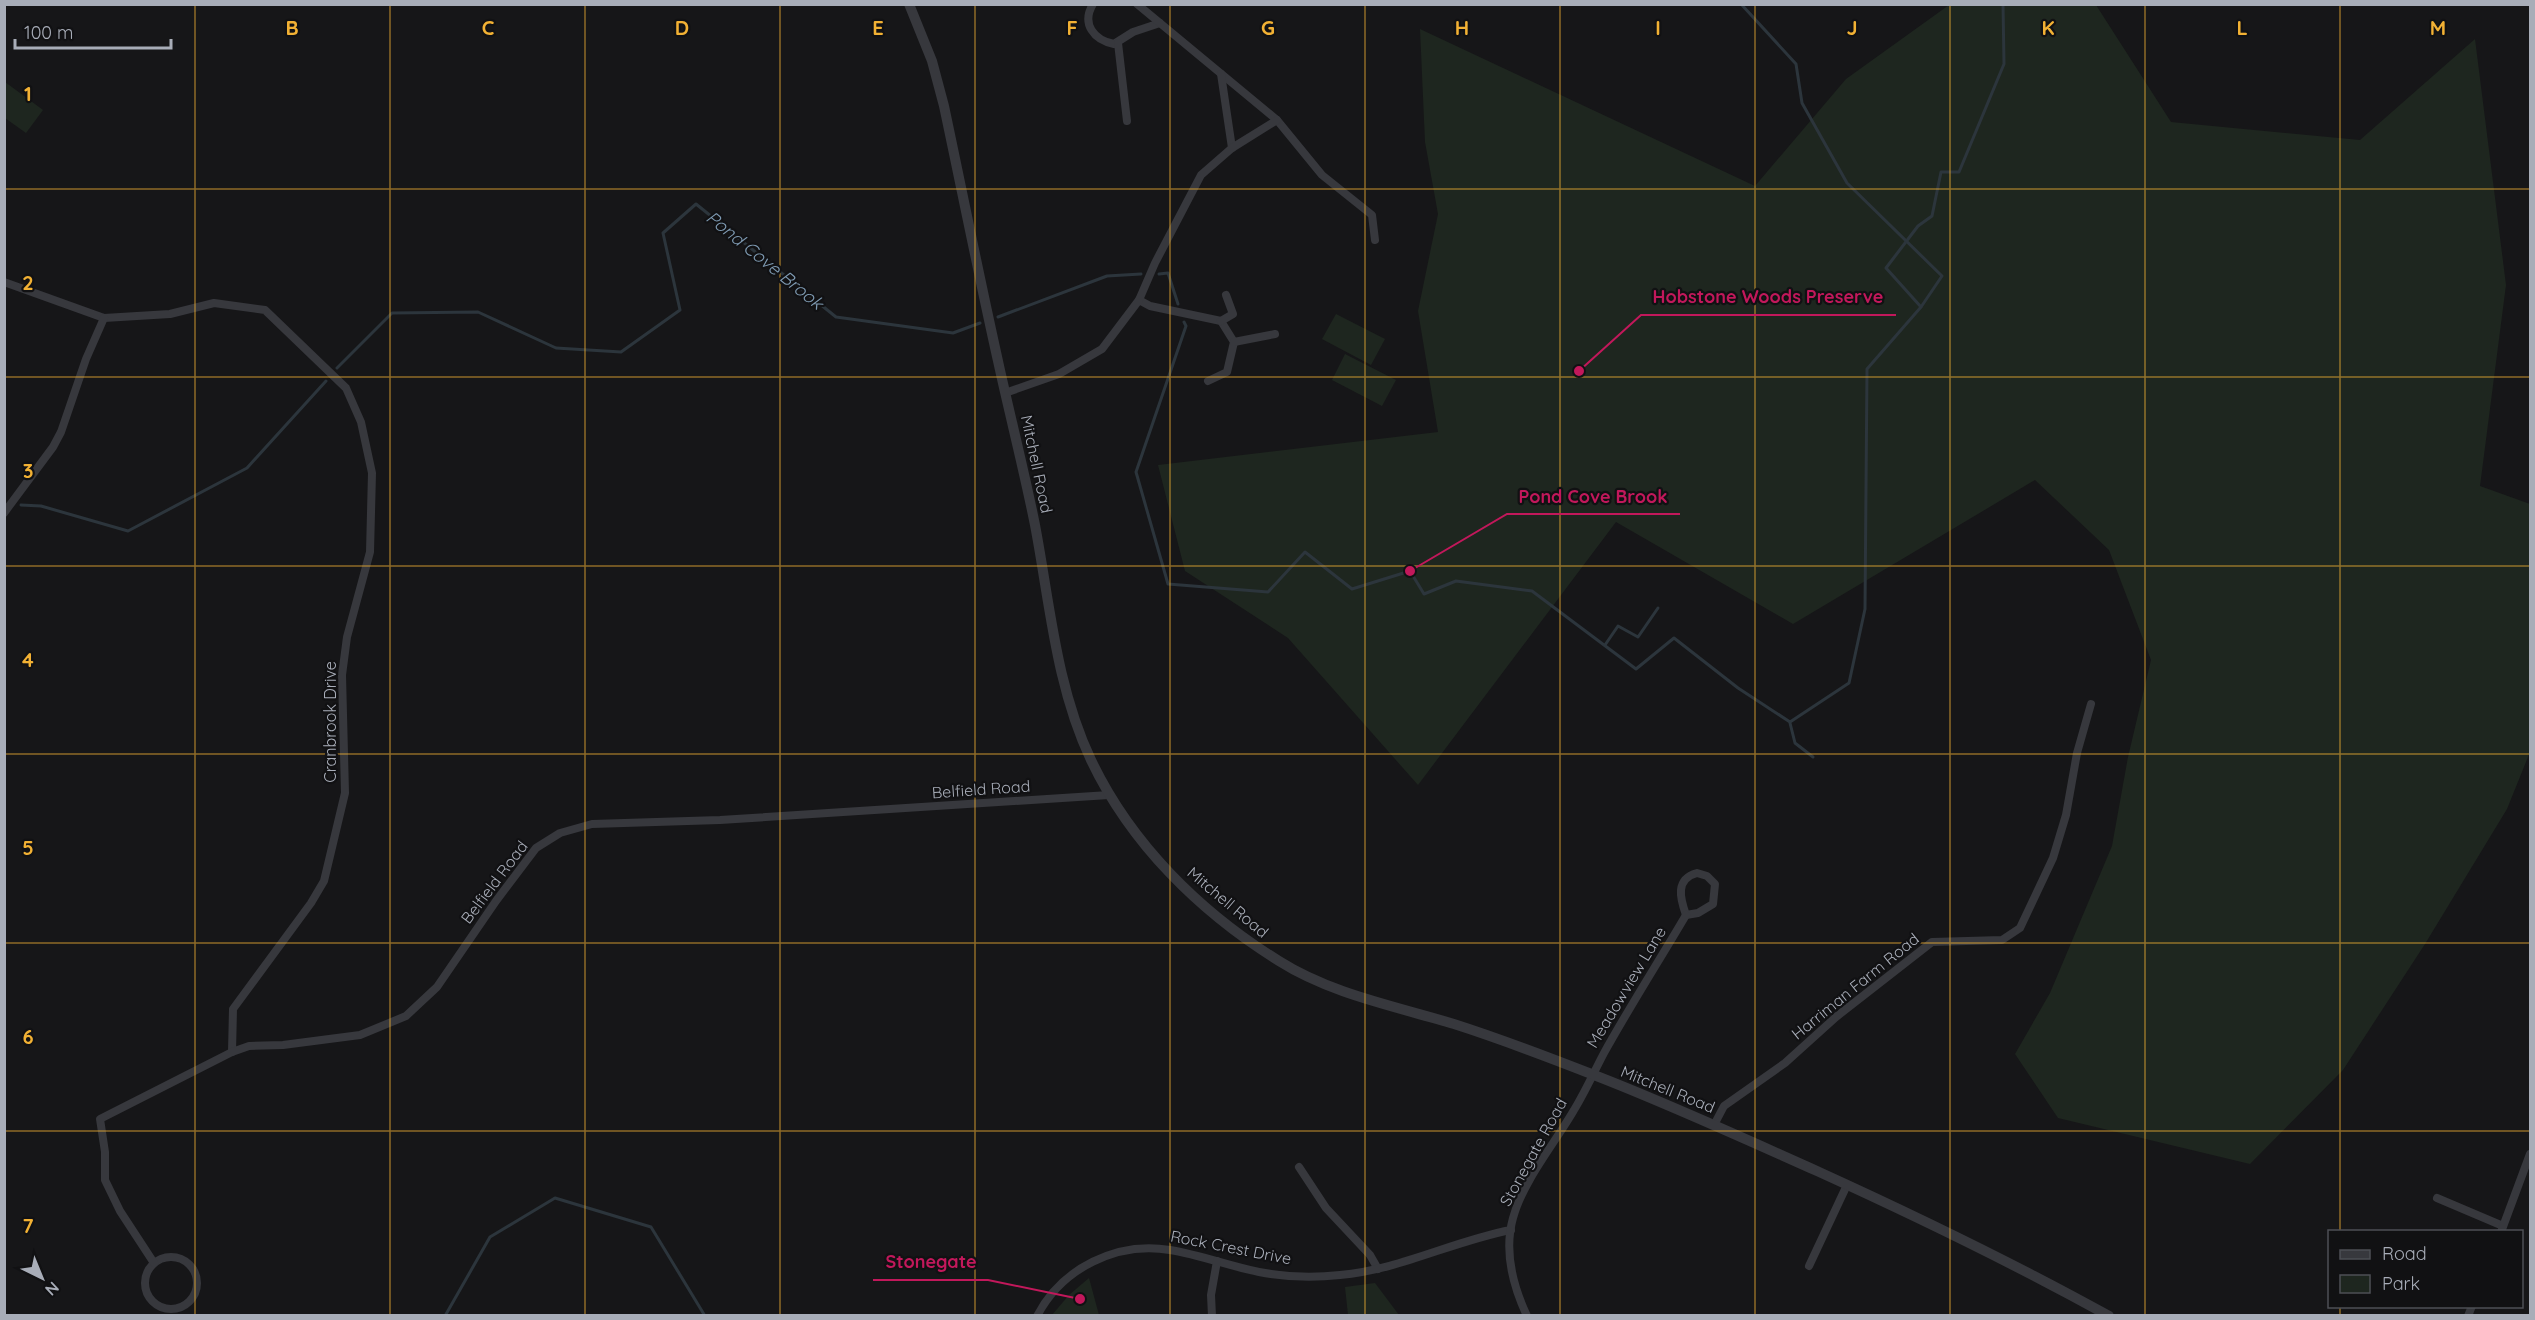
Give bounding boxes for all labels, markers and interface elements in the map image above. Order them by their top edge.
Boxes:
scale bar [15,12,171,50]
text: B [285,15,299,40]
text: C [482,15,495,40]
text: D [675,15,689,40]
text: E [872,15,884,40]
text: F [1066,15,1078,40]
text: G [1261,15,1275,40]
text: H [1455,15,1469,40]
text: I [1655,15,1661,40]
text: J [1846,15,1858,40]
text: K [2041,15,2055,40]
text: L [2236,15,2248,40]
text: M [2430,15,2446,40]
text: 100 m [24,21,73,44]
text: 1 [24,81,32,106]
water label: Pond Cove Brook [702,206,829,315]
text: 2 [22,270,34,295]
callout: Hobstone Woods Preserve [1641,279,1896,315]
text: Hobstone Woods Preserve [1653,285,1883,308]
street label: Mitchell Road [1017,413,1057,515]
text: 3 [23,458,33,483]
callout: Pond Cove Brook [1507,478,1680,514]
text: Pond Cove Brook [1518,485,1668,508]
text: 4 [22,647,34,672]
street label: Cranbrook Drive [320,661,340,783]
street label: Belfield Road [931,776,1031,802]
text: 5 [22,835,34,860]
street label: Belfield Road [456,837,532,927]
street label: Mitchell Road [1183,862,1273,942]
street label: Meadowview Lane [1582,923,1670,1051]
street label: Harriman Farm Road [1787,928,1923,1044]
text: 6 [22,1024,34,1049]
street label: Mitchell Road [1618,1061,1718,1117]
street label: Stonegate Road [1495,1095,1571,1209]
text: 7 [23,1213,34,1238]
street label: Rock Crest Drive [1169,1225,1293,1269]
legend [2328,1230,2523,1308]
text: Road [2382,1242,2427,1265]
callout: Stonegate [873,1244,988,1280]
north arrow [12,1248,72,1308]
text: Stonegate [885,1250,977,1273]
text: Park [2382,1272,2420,1295]
text: N [41,1278,63,1300]

